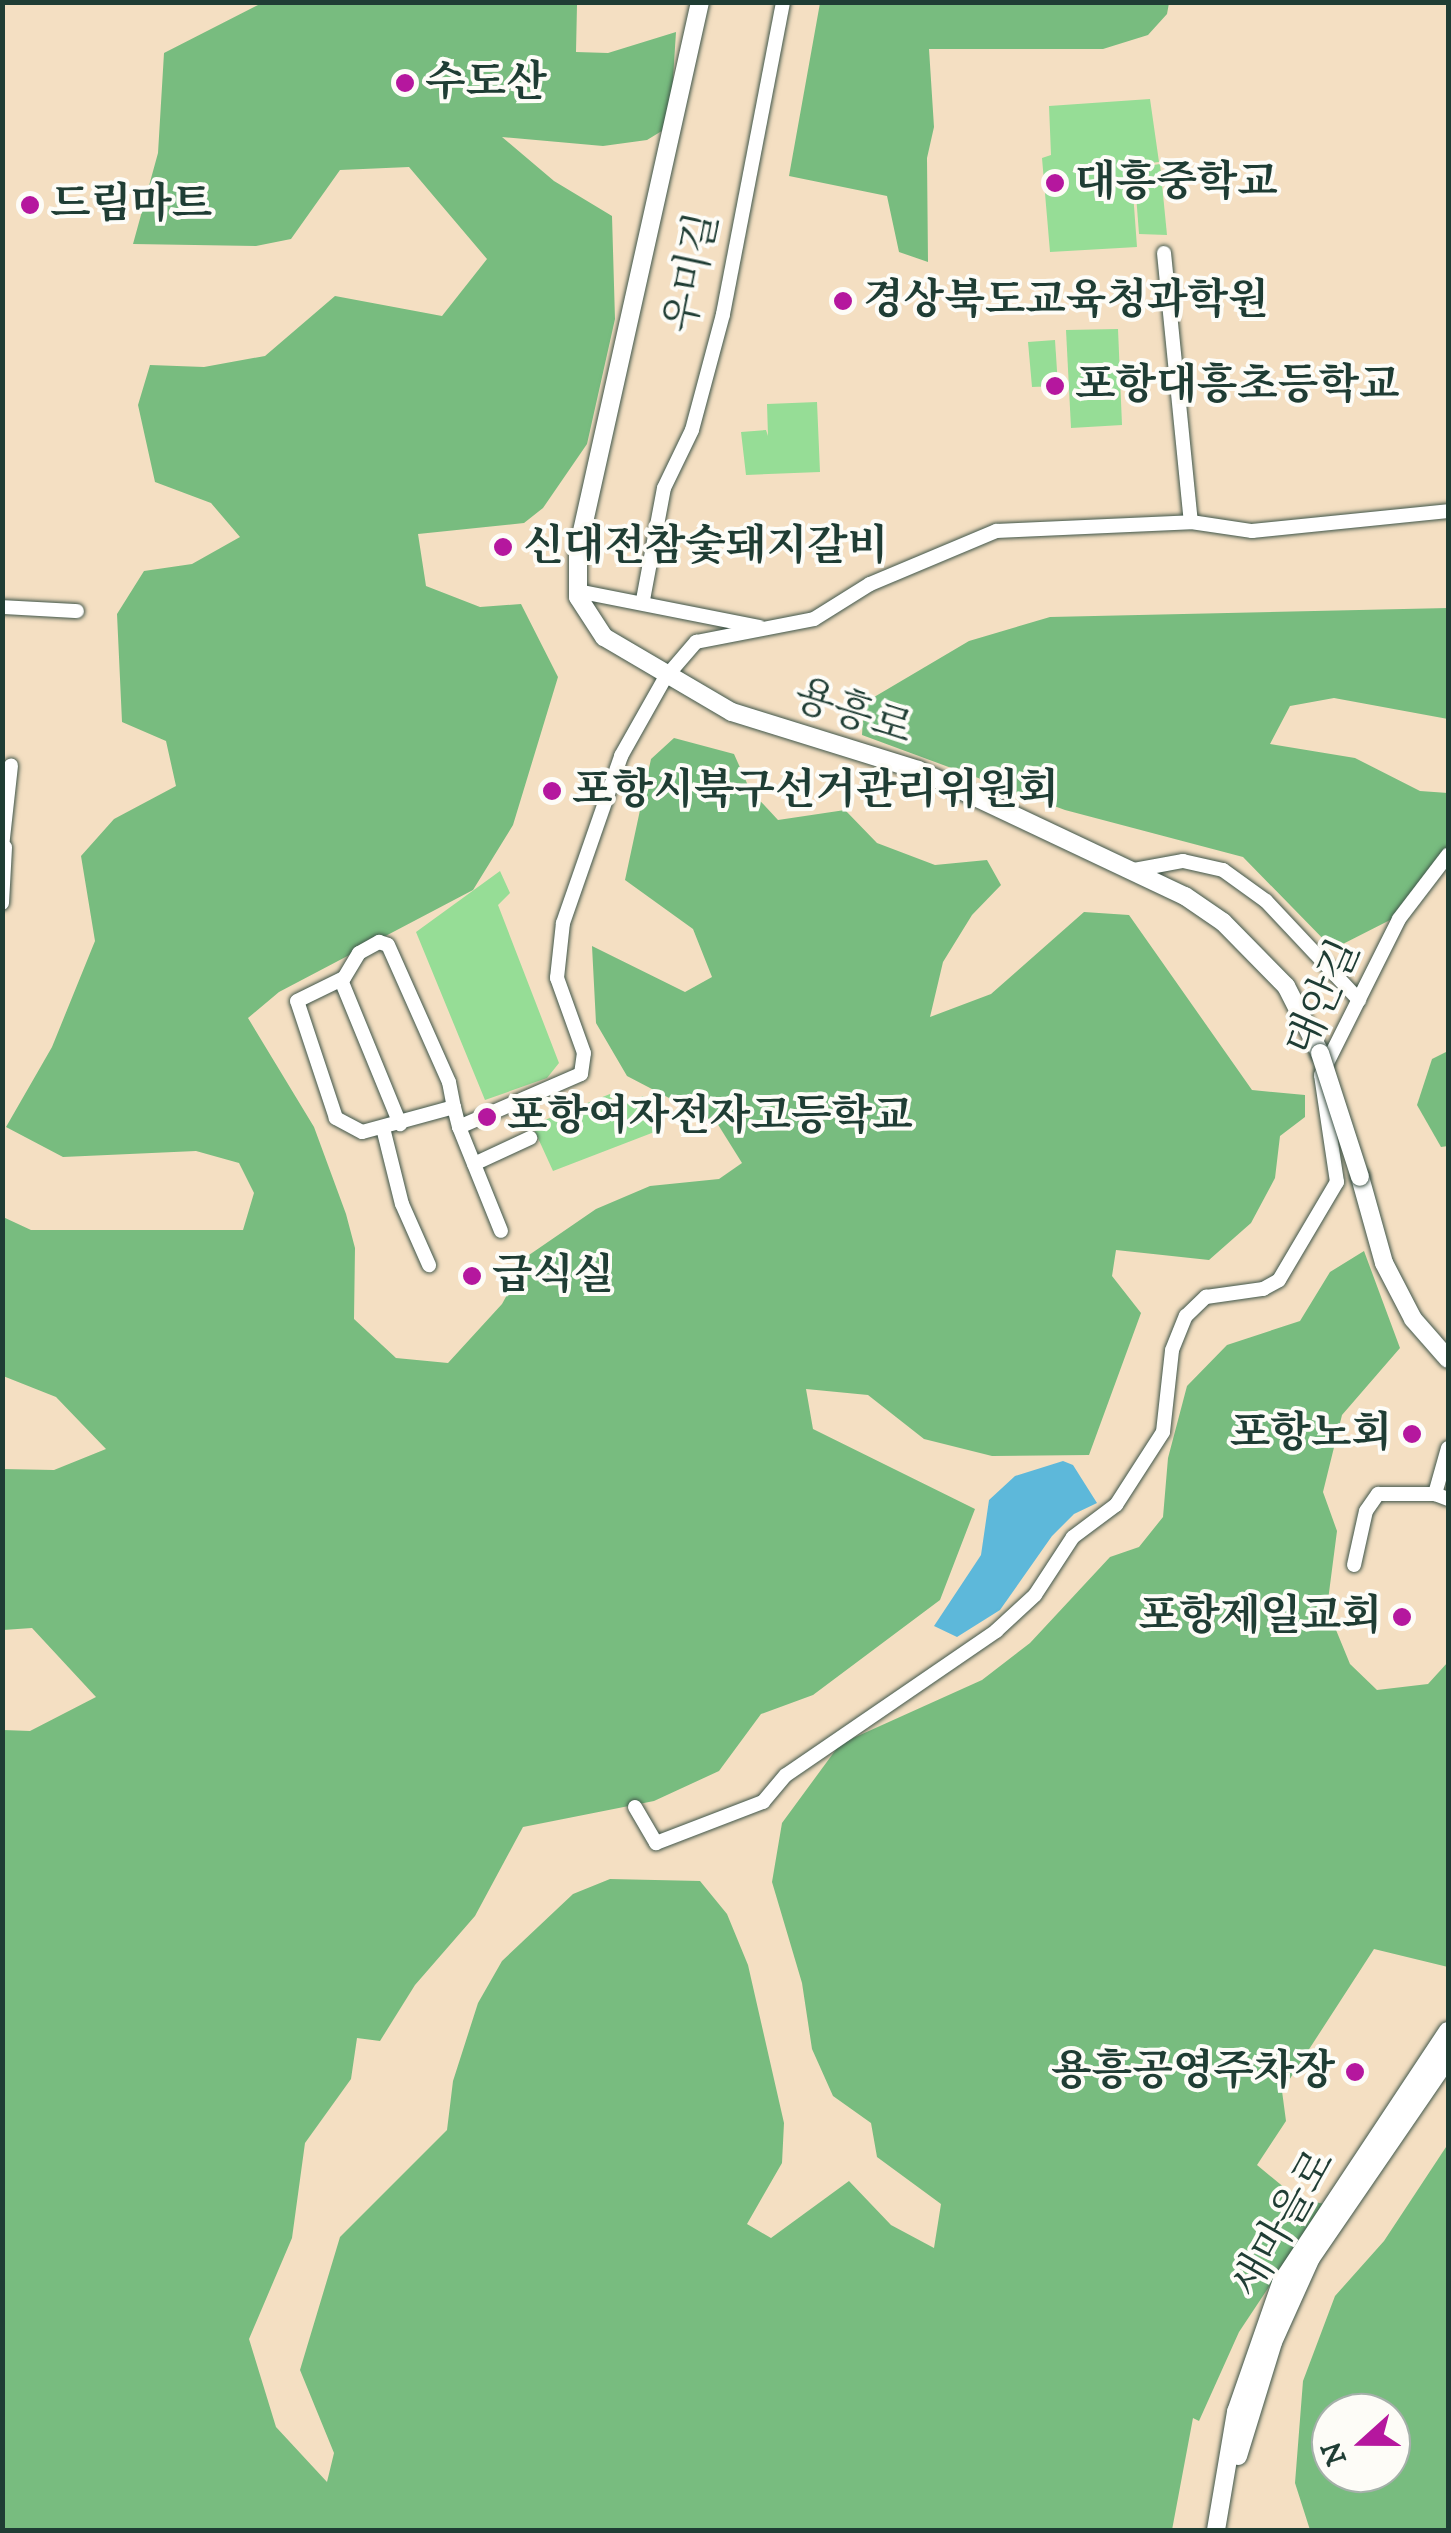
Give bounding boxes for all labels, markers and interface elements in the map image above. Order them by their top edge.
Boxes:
place label: 수도산 [425,58,547,108]
marker: 수도산 [394,72,416,94]
place label: 대흥중학교 [1075,158,1278,208]
marker: 대흥중학교 [1044,172,1066,194]
place label: 드림마트 [50,180,212,230]
marker: 드림마트 [19,194,41,216]
street label: 우미길 [656,208,730,338]
place label: 경상북도교육청과학원 [863,276,1269,326]
marker: 경상북도교육청과학원 [832,290,854,312]
place label: 포항대흥초등학교 [1075,361,1400,411]
marker: 포항대흥초등학교 [1044,375,1066,397]
place label: 신대전참숯돼지갈비 [523,522,888,572]
marker: 신대전참숯돼지갈비 [492,536,514,558]
street label: 용흥로 [787,670,919,756]
place label: 포항시북구선거관리위원회 [572,766,1059,816]
marker: 포항시북구선거관리위원회 [541,780,563,802]
street label: 대안길 [1276,932,1372,1064]
place label: 포항여자전자고등학교 [507,1092,913,1142]
marker: 포항여자전자고등학교 [476,1106,498,1128]
place label: 급식실 [492,1251,614,1301]
marker: 급식실 [461,1265,483,1287]
place label: 포항노회 [1230,1409,1392,1459]
marker: 포항노회 [1401,1423,1423,1445]
place label: 포항제일교회 [1139,1592,1382,1642]
marker: 포항제일교회 [1391,1606,1413,1628]
place label: 용흥공영주차장 [1051,2047,1335,2097]
marker: 용흥공영주차장 [1344,2061,1366,2083]
street label: 새마을로 [1222,2141,1346,2307]
north arrow [1311,2393,1411,2493]
text: N [1314,2436,1355,2470]

